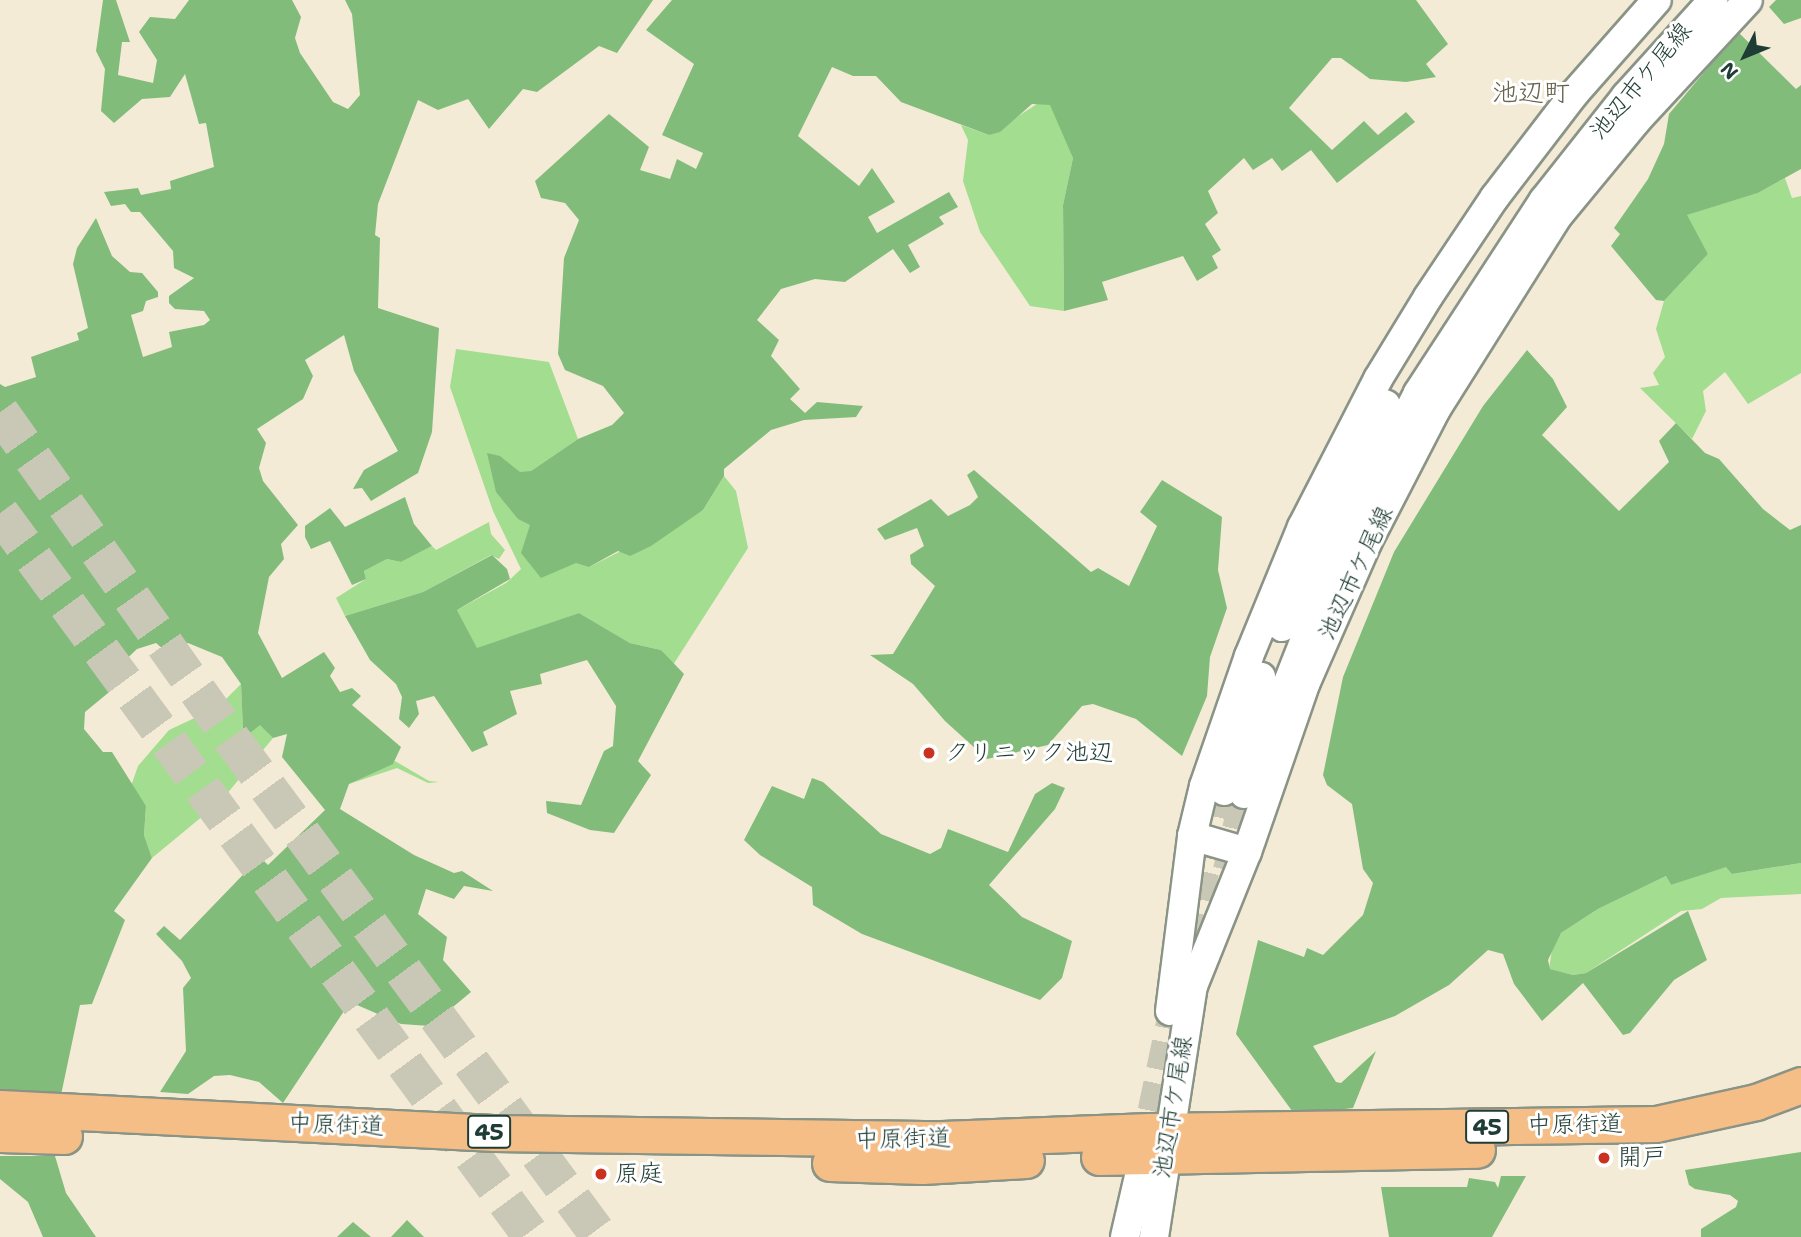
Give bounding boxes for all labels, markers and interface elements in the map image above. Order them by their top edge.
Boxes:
street label: 池辺市ケ尾線 [1584,17,1698,145]
north arrow [1710,21,1780,91]
text: N [1715,57,1744,85]
district label: 池辺町 [1492,76,1570,108]
street label: 池辺市ケ尾線 [1313,502,1399,644]
place label: クリニック池辺 [945,739,1113,767]
marker: クリニック池辺 [919,743,939,763]
street label: 池辺市ケ尾線 [1148,1034,1198,1180]
road number: 45 [1464,1108,1510,1146]
street label: 中原街道 [288,1109,384,1141]
street label: 中原街道 [1527,1110,1623,1140]
road number: 45 [466,1112,512,1152]
street label: 中原街道 [855,1124,951,1154]
place label: 開戸 [1618,1144,1666,1172]
marker: 開戸 [1596,1150,1612,1166]
place label: 原庭 [615,1160,663,1188]
marker: 原庭 [593,1166,609,1182]

